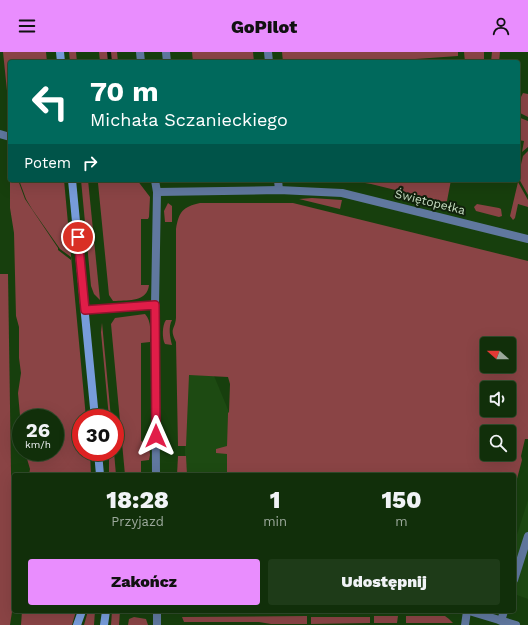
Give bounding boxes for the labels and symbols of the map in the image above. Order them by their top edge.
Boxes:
street label: Świętopełka [393,186,467,218]
pin [61,220,95,254]
north arrow [480,337,516,373]
speed limit sign: 30 [72,409,124,461]
position arrow [135,415,177,457]

